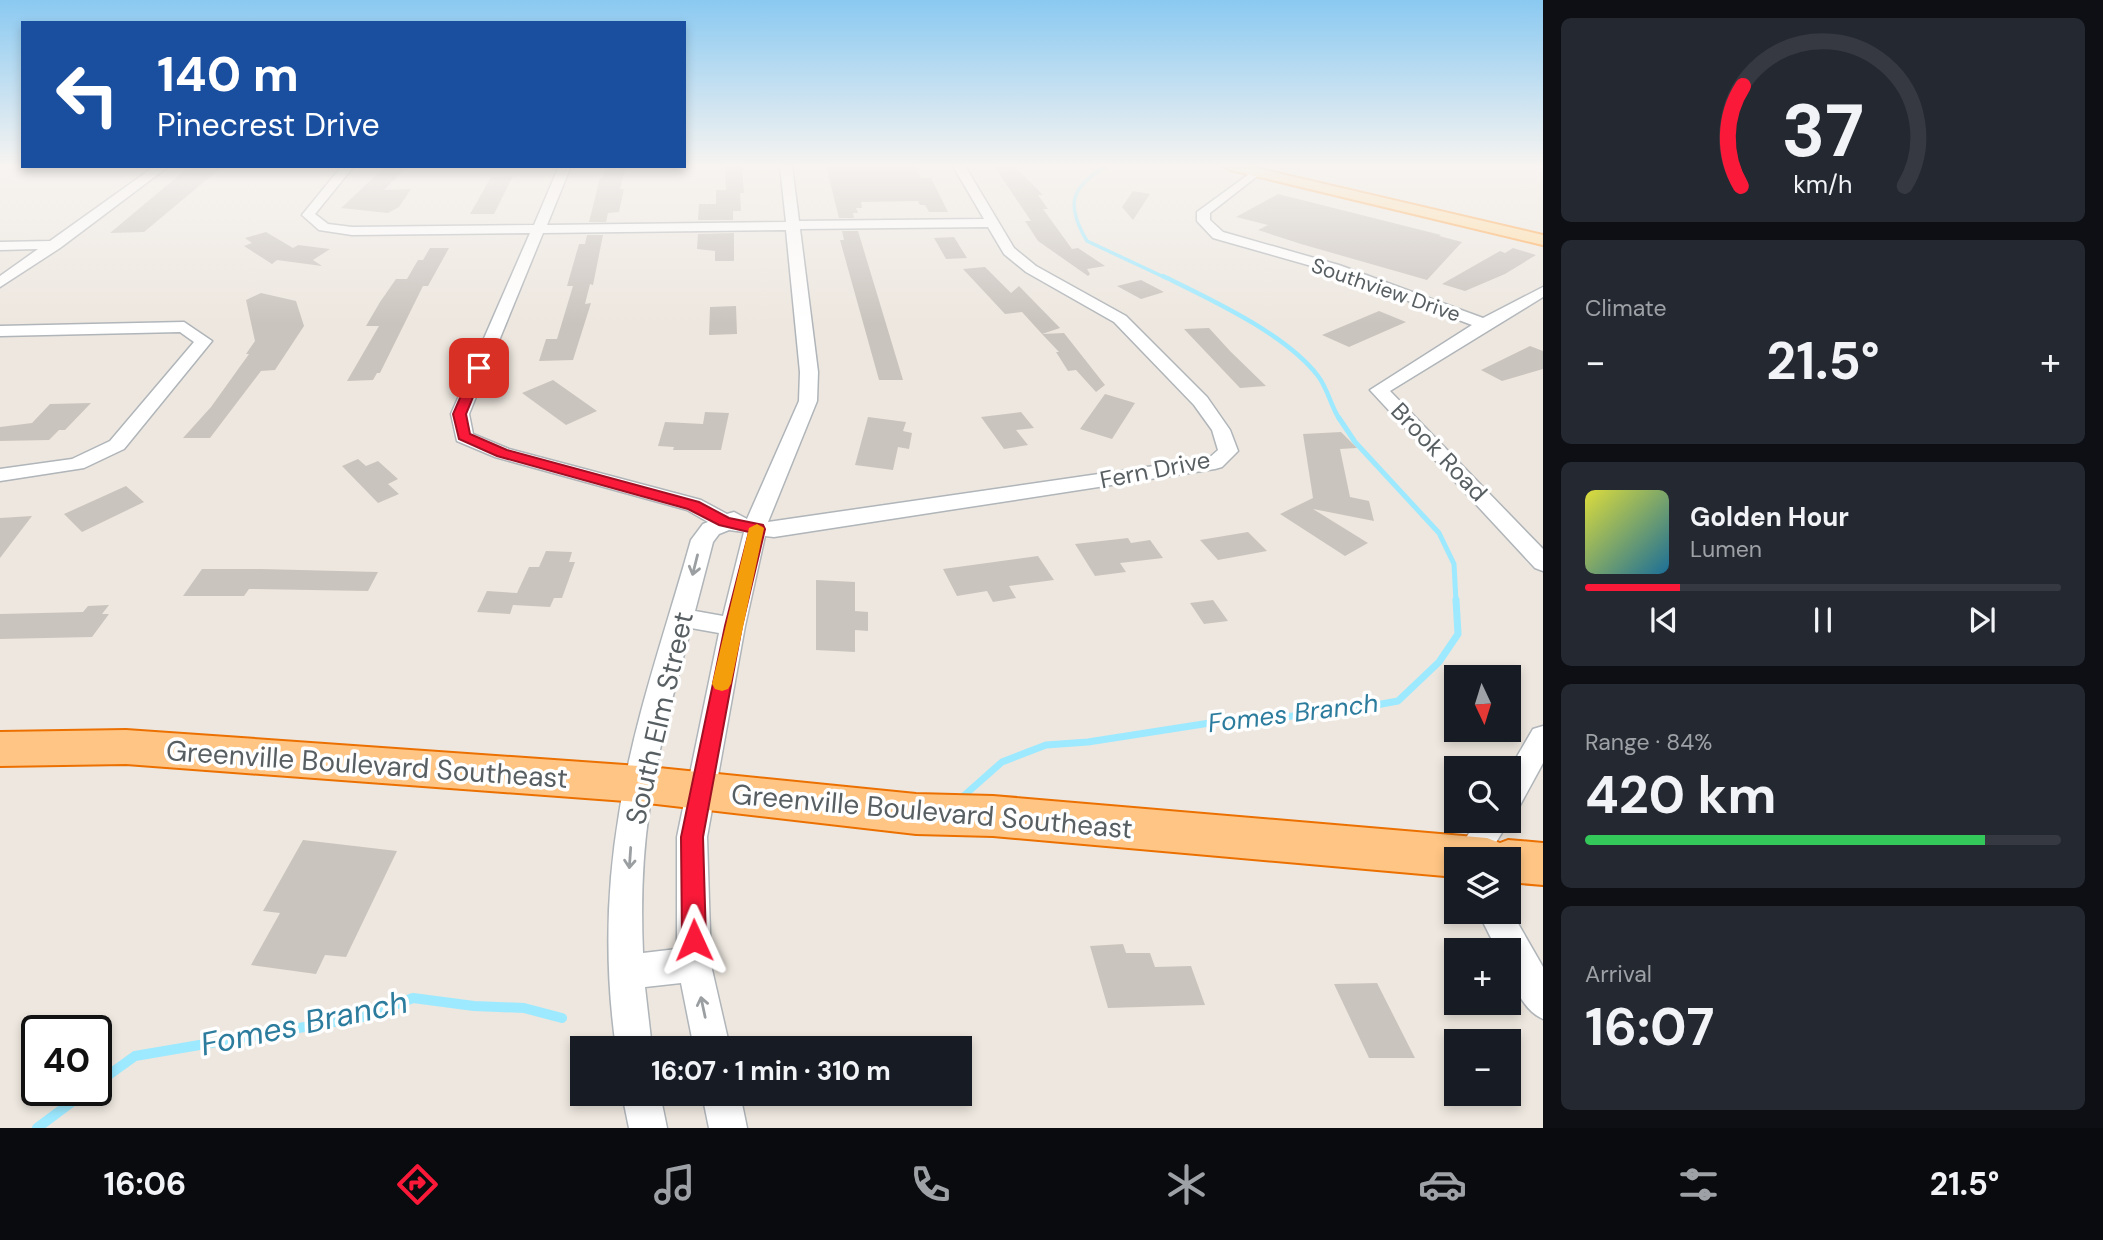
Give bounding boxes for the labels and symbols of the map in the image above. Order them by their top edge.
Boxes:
street label: Southview Drive [1308,251,1464,329]
pin [449,338,509,398]
street label: Brook Road [1385,396,1494,508]
street label: Fern Drive [1097,444,1213,495]
one-way arrow [688,553,701,576]
street label: South Elm Street [617,608,702,828]
north arrow [1444,665,1521,742]
water label: Fomes Branch [1206,686,1380,740]
street label: Greenville Boulevard Southeast [165,732,569,797]
street label: Greenville Boulevard Southeast [730,776,1134,847]
one-way arrow [623,846,636,869]
position arrow [657,903,731,977]
water label: Fomes Branch [197,981,411,1065]
one-way arrow [695,996,709,1019]
speed limit sign: 40 [21,1015,112,1106]

